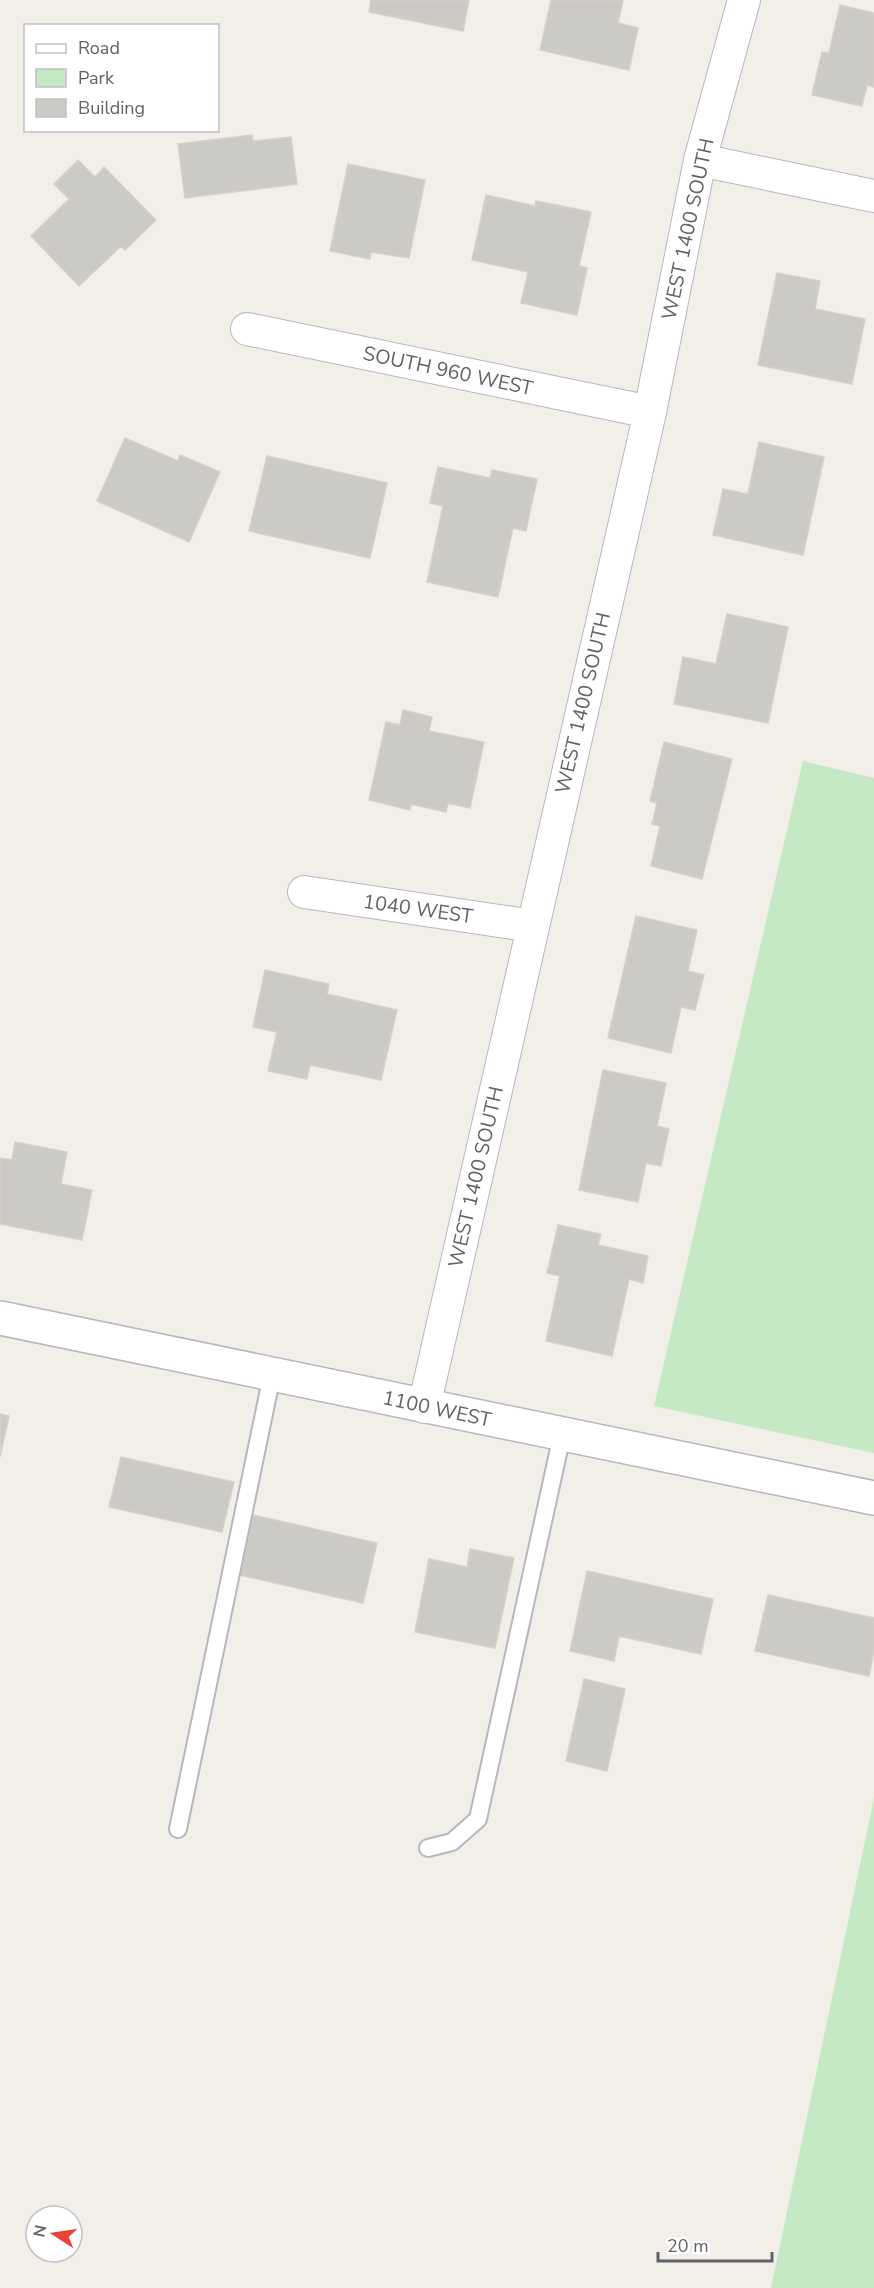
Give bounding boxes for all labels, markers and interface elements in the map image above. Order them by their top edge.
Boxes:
legend [24,24,219,132]
text: Road [78,36,120,60]
text: Park [78,66,115,90]
text: Building [78,96,145,120]
street label: WEST 1400 SOUTH [656,136,720,322]
street label: SOUTH 960 WEST [360,340,536,402]
street label: WEST 1400 SOUTH [549,610,617,796]
street label: 1040 WEST [361,888,475,930]
street label: WEST 1400 SOUTH [442,1084,510,1270]
street label: 1100 WEST [380,1384,494,1434]
north arrow [24,2204,84,2264]
text: N [28,2223,52,2239]
scale bar [658,2225,772,2263]
text: 20 m [667,2234,709,2258]

